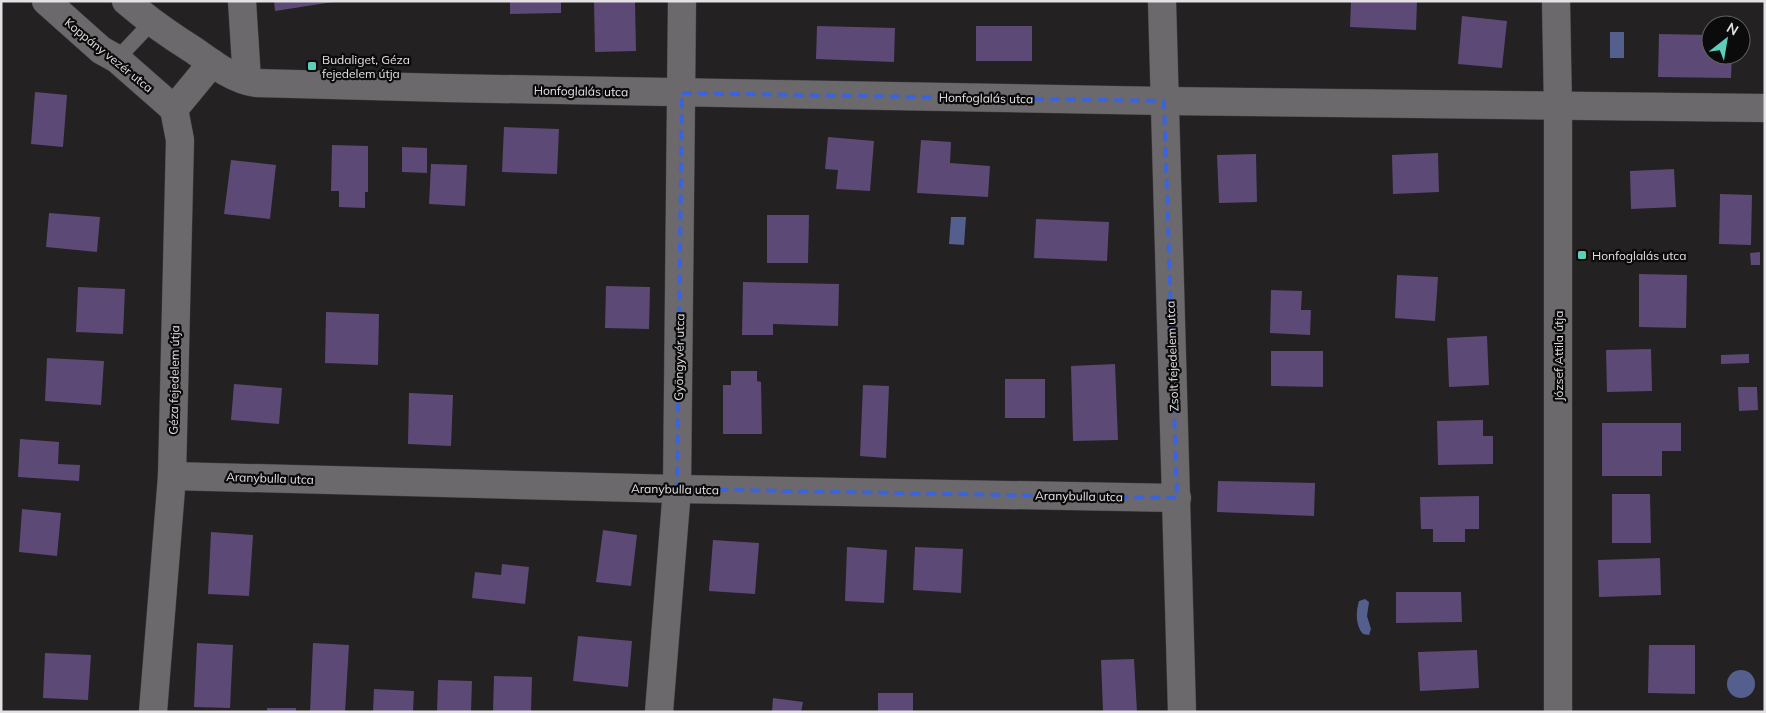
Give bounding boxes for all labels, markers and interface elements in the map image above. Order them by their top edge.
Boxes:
street label: Koppány vezér utca [62,15,156,95]
north arrow [1701,15,1751,65]
text: N [1724,18,1742,39]
place label: Budaliget, Géza fejedelem útja [322,52,410,81]
marker: Budaliget, Géza fejedelem útja [306,60,318,72]
street label: Honfoglalás utca [534,83,628,99]
street label: Honfoglalás utca [939,90,1033,106]
place label: Honfoglalás utca [1592,248,1686,263]
marker: Honfoglalás utca [1576,249,1588,261]
street label: Zsolt fejedelem utca [1163,300,1181,412]
street label: József Attila útja [1551,311,1566,401]
street label: Gyöngyvér utca [671,313,687,401]
street label: Géza fejedelem útja [166,325,182,435]
street label: Aranybulla utca [226,469,314,487]
street label: Aranybulla utca [631,481,719,497]
street label: Aranybulla utca [1035,488,1123,504]

